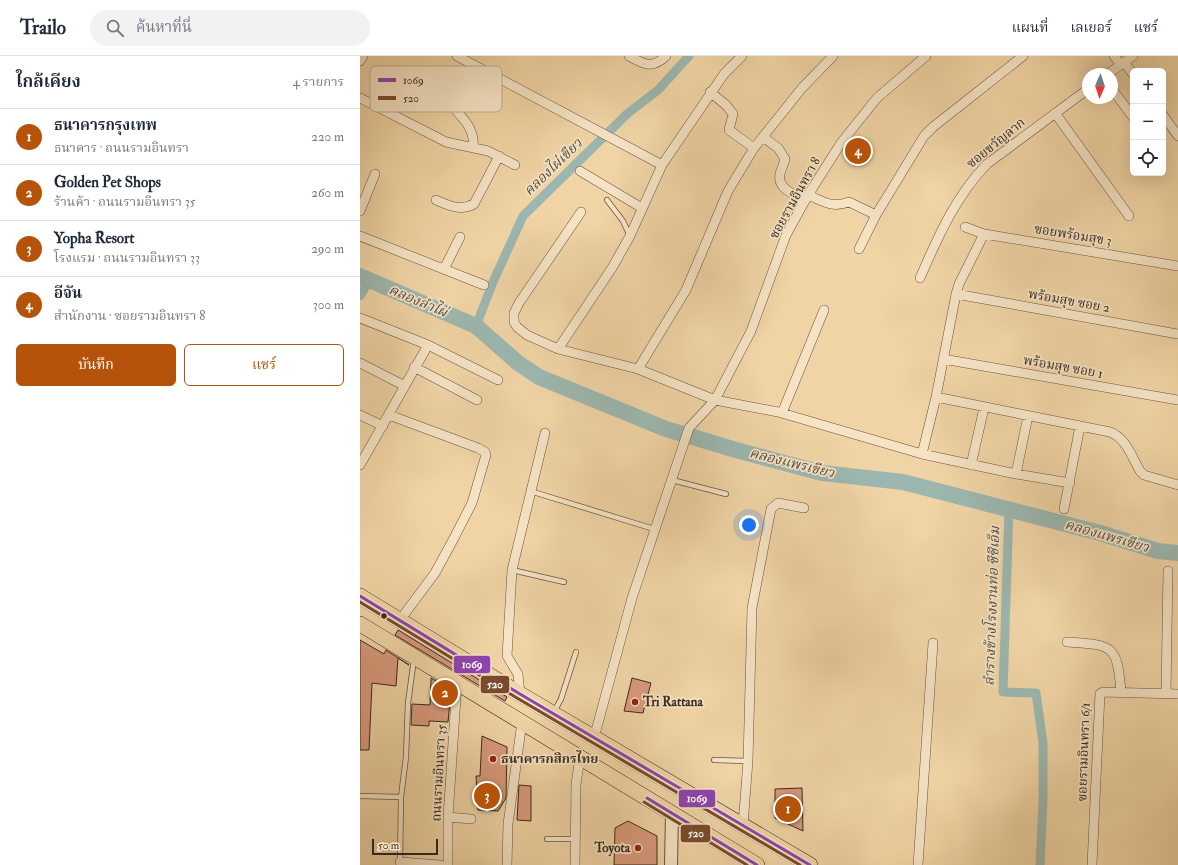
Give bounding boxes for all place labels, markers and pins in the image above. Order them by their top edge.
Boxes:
pin: 4 [845,136,871,166]
unlabelled marker [379,611,389,621]
pin: 2 [432,678,458,708]
place label: Tri Rattana [642,694,703,710]
marker: Tri Rattana [630,697,640,707]
place label: ธนาคารกสิกรไทย [501,750,598,767]
marker: ธนาคารกสิกรไทย [488,754,498,764]
pin: 3 [474,781,500,811]
pin: 1 [775,794,801,824]
place label: Toyota [593,840,631,857]
marker: Toyota [633,843,643,853]

